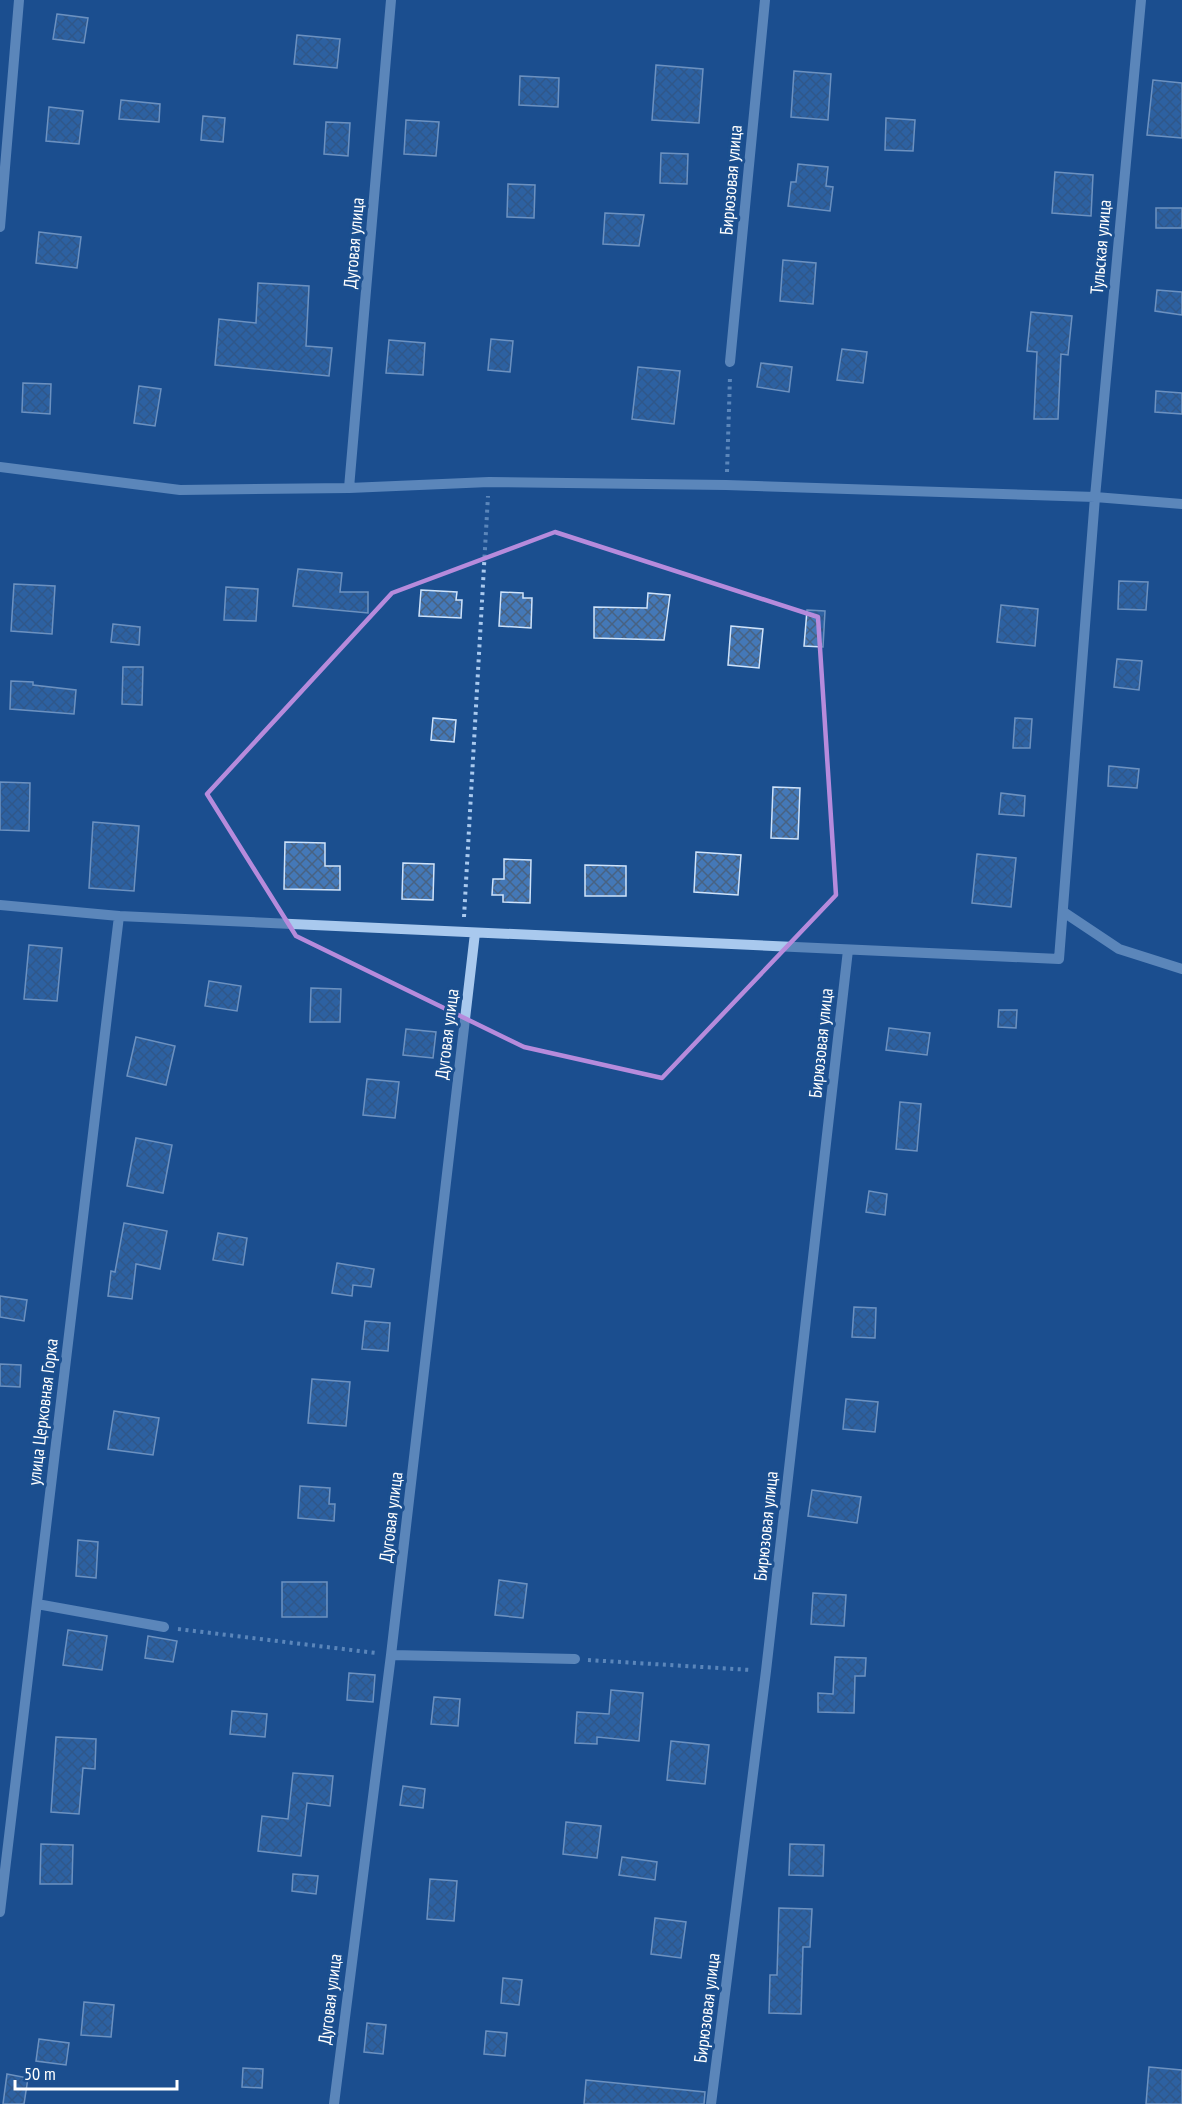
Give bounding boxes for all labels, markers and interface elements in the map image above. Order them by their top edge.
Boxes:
street label: Бирюзовая улица [714,124,747,236]
street label: Дуговая улица [338,197,369,289]
street label: Тульская улица [1085,199,1116,295]
street label: Дуговая улица [430,987,463,1081]
street label: Бирюзовая улица [803,987,838,1099]
street label: улица Церковная Горка [22,1337,63,1487]
street label: Дуговая улица [374,1470,407,1564]
street label: Бирюзовая улица [748,1470,783,1582]
street label: Дуговая улица [313,1952,346,2046]
street label: Бирюзовая улица [688,1952,725,2064]
scale bar [15,2053,177,2091]
text: 50 m [24,2062,56,2085]

